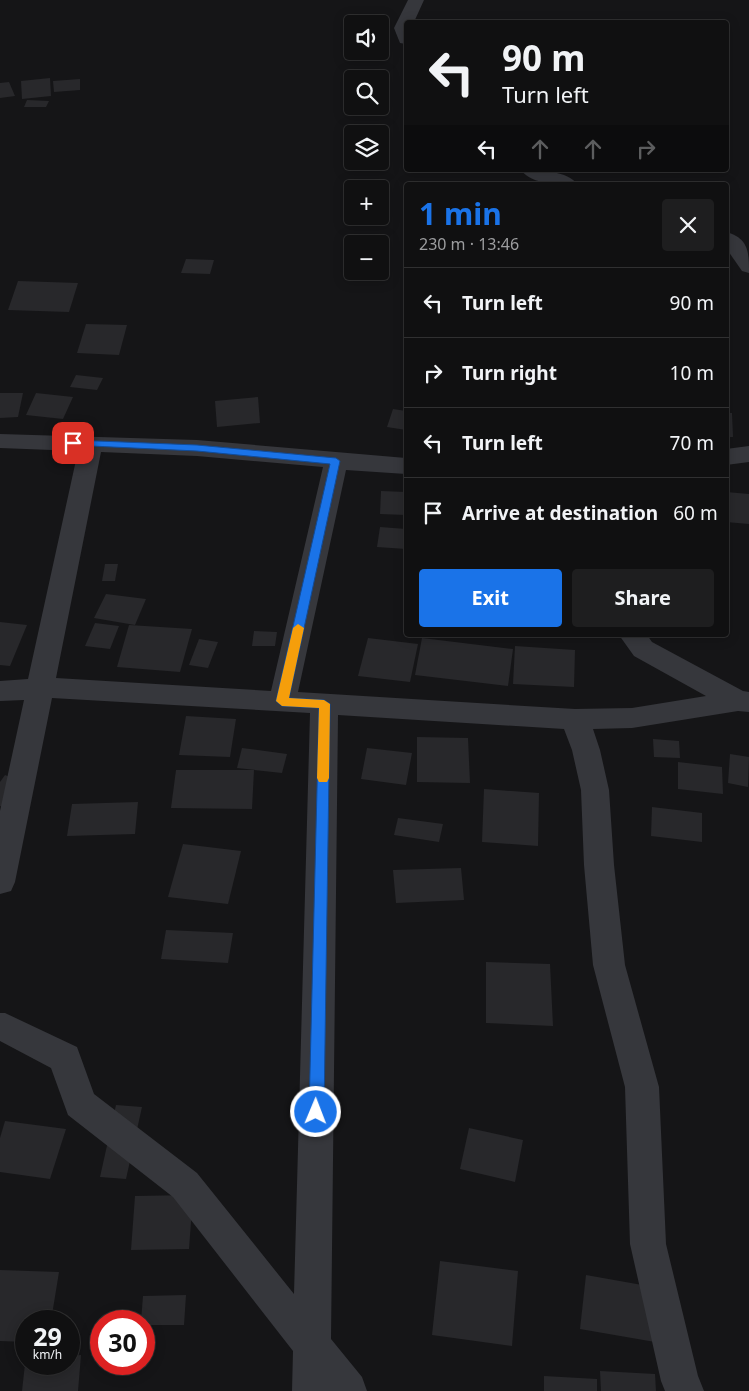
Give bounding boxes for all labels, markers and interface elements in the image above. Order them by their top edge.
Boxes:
map controls [344,15,389,280]
button: sound [344,15,389,60]
text: 90 m [502,34,585,81]
icon: left [419,40,484,105]
button: search [344,70,389,115]
text: Turn left [502,79,589,109]
button: layers [344,125,389,170]
icon: left [473,135,501,163]
icon: ahead [526,135,554,163]
icon: ahead [579,135,607,163]
icon: right [632,135,660,163]
button: + [344,180,389,225]
text: 1 min [419,193,502,234]
button: close [662,199,714,251]
text: 230 m · 13:46 [419,233,519,255]
button: − [344,235,389,280]
icon: left [419,289,447,317]
text: Turn left [462,290,543,316]
text: 90 m [670,290,714,316]
icon: right [419,359,447,387]
text: Turn right [462,360,557,386]
text: 10 m [670,360,714,386]
pin [52,422,94,464]
icon: arrive [59,429,87,457]
icon: left [419,429,447,457]
text: Turn left [462,430,543,456]
text: 70 m [670,430,714,456]
icon: arrive [419,499,447,527]
text: Arrive at destination [462,500,658,526]
text: 60 m [673,500,718,526]
button: Exit [419,569,562,627]
button: Share [572,569,714,627]
position arrow [289,1085,341,1137]
speed limit sign: 30 [90,1310,155,1375]
text: 29 [33,1319,62,1353]
text: km/h [33,1346,62,1363]

